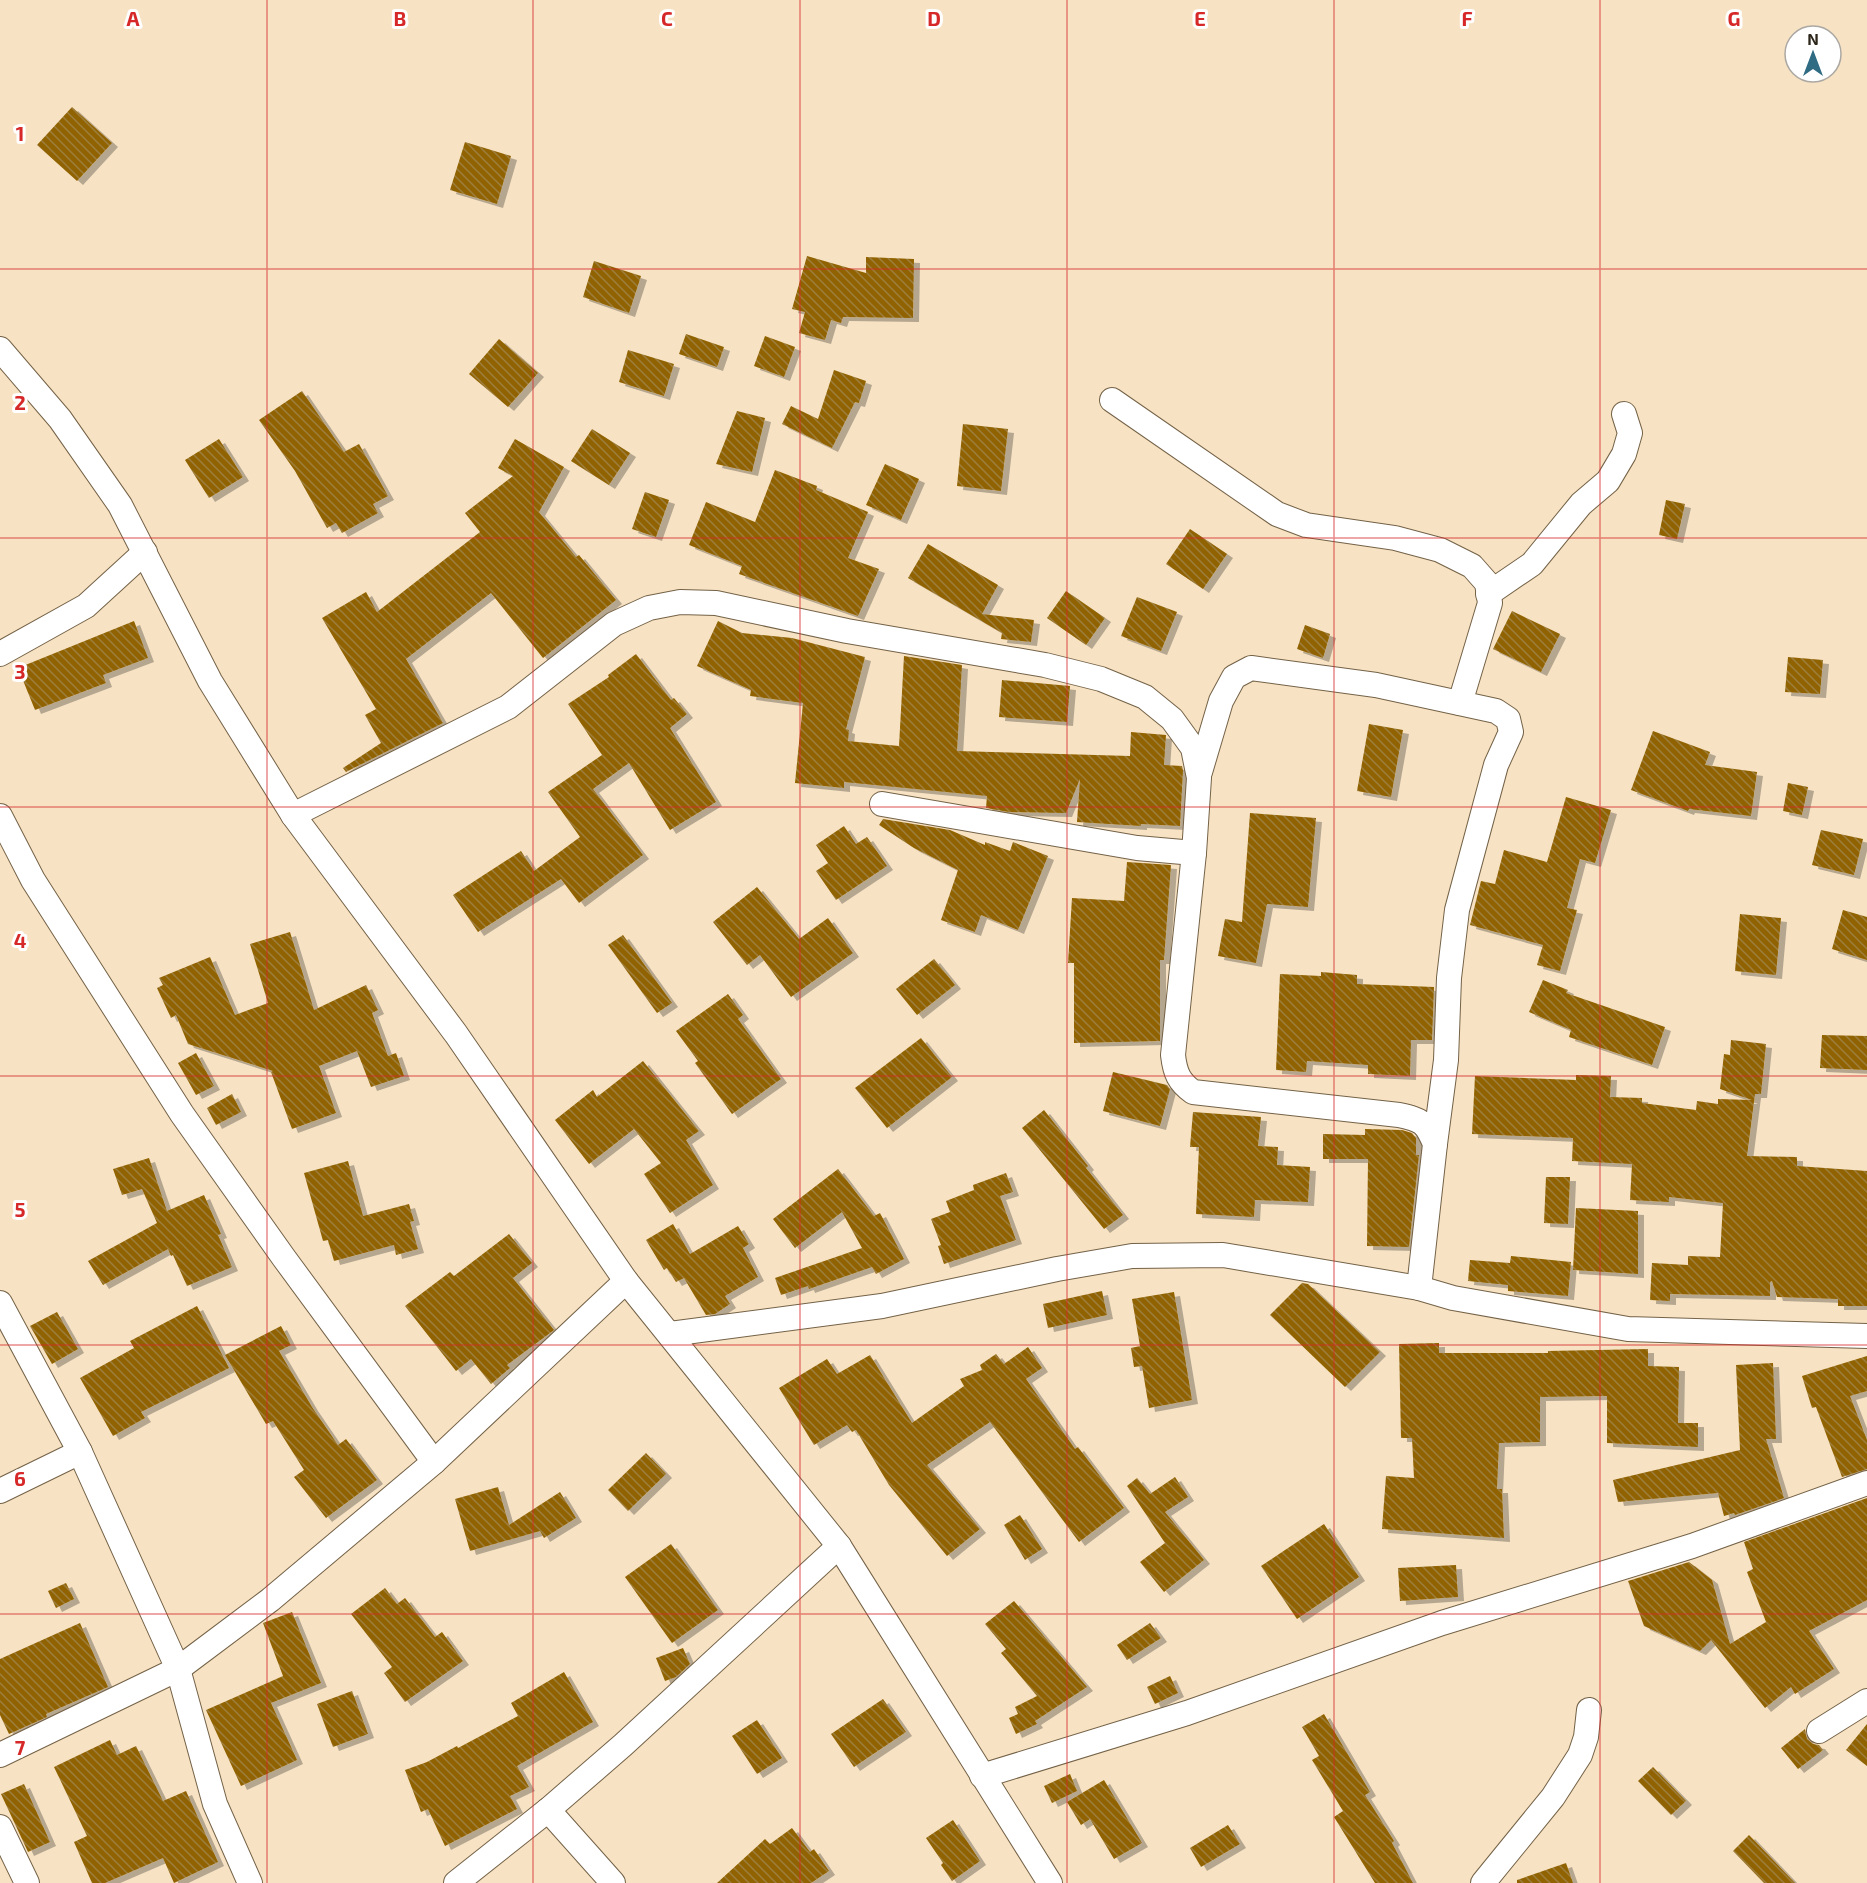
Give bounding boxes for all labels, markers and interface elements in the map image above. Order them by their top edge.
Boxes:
text: A [126,6,140,30]
text: B [394,6,406,30]
text: C [661,6,673,30]
text: D [927,6,941,30]
text: E [1194,6,1206,30]
text: F [1461,6,1473,30]
text: G [1728,6,1740,30]
north arrow [1783,24,1843,84]
text: N [1807,29,1819,48]
text: 1 [16,121,24,145]
text: 2 [14,390,26,414]
text: 3 [14,659,26,683]
text: 4 [14,928,27,952]
text: 5 [14,1197,26,1221]
text: 6 [14,1466,26,1490]
text: 7 [15,1735,26,1759]

